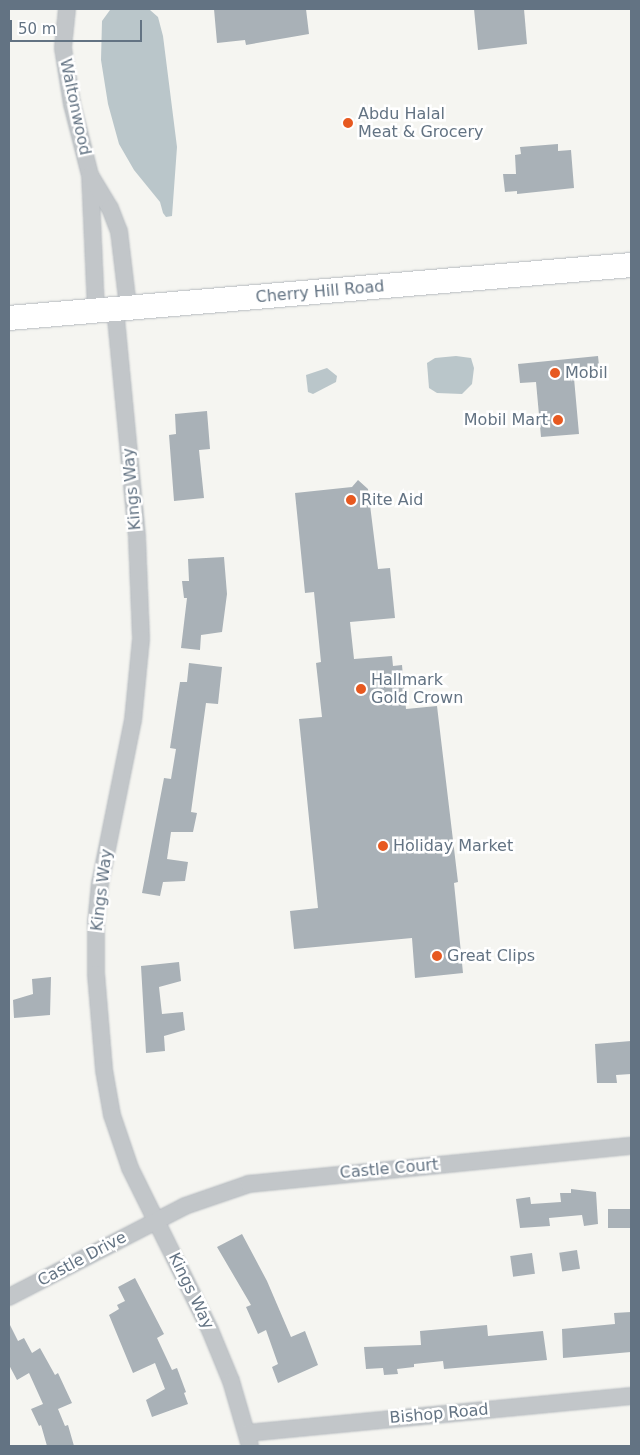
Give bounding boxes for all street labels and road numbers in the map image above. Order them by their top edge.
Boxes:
street label: Waltonwood [55,57,95,157]
street label: Cherry Hill Road [255,277,385,307]
street label: Kings Way [119,447,145,531]
street label: Kings Way [87,848,117,932]
street label: Castle Court [339,1155,439,1183]
street label: Castle Drive [34,1228,130,1290]
street label: Kings Way [164,1250,218,1332]
street label: Bishop Road [389,1400,489,1428]

